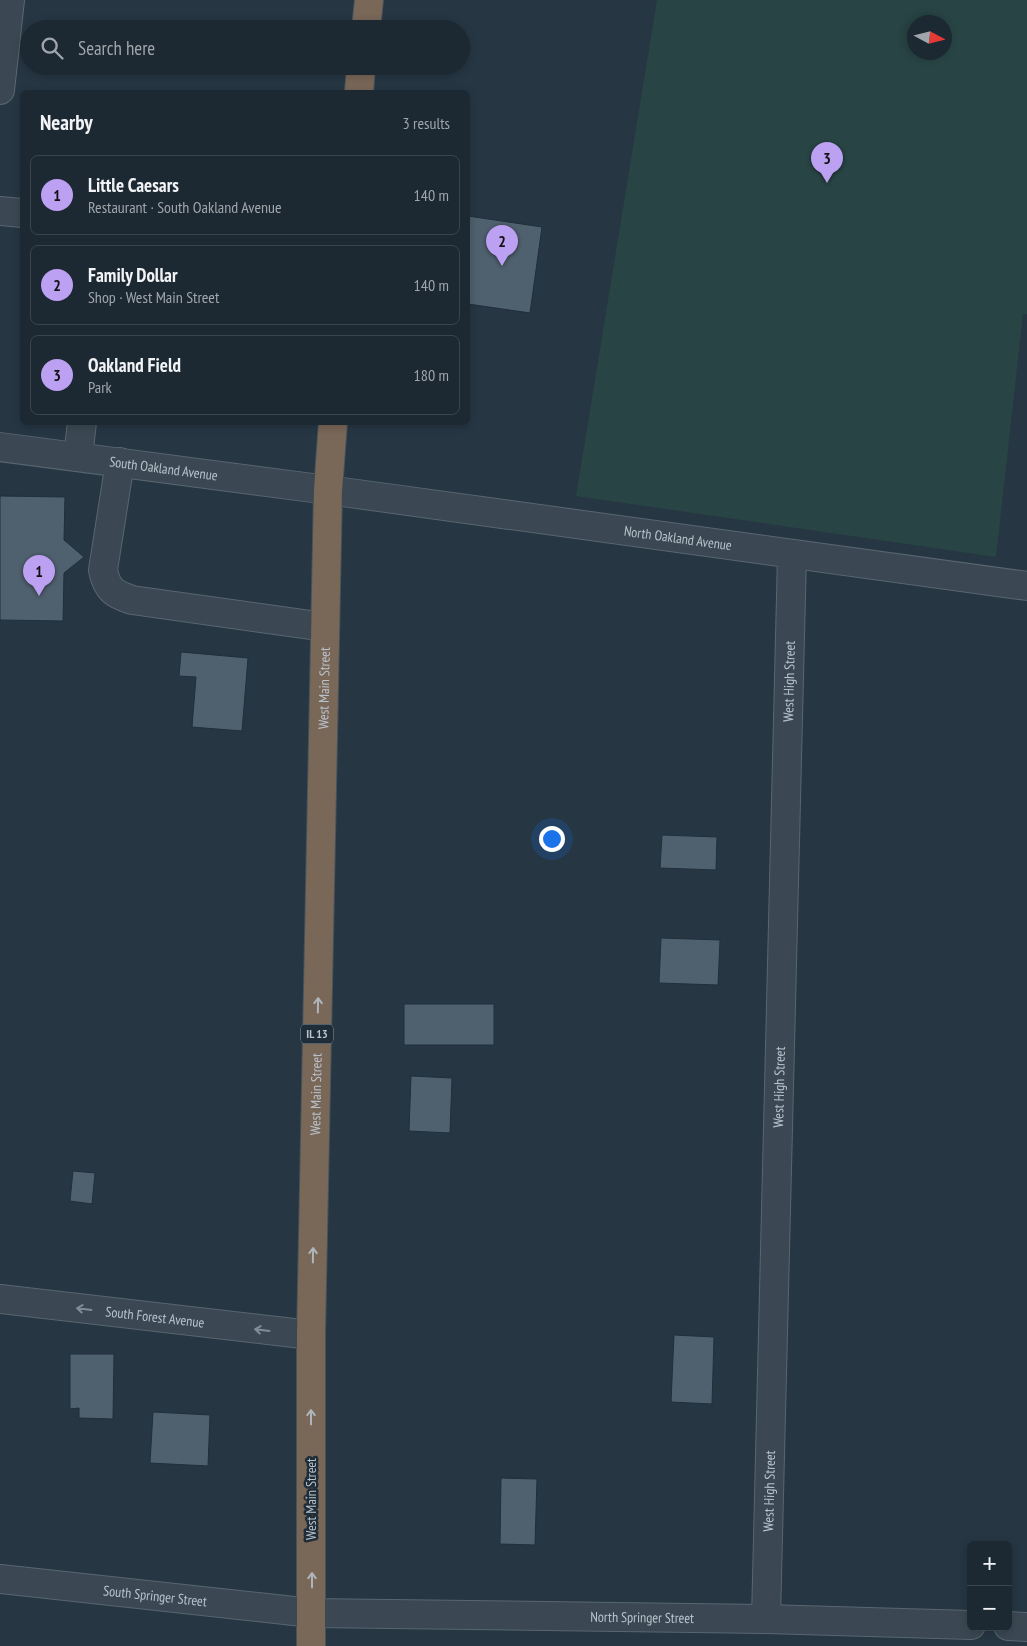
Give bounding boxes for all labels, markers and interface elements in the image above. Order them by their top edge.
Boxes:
north arrow [907,15,952,60]
search box [20,20,470,75]
icon: search [38,34,66,62]
text: Search here [78,36,155,60]
text: Nearby [40,109,93,136]
text: 3 results [403,113,450,133]
pin: 3 [811,142,843,183]
text: Little Caesars [88,173,179,197]
text: 1 [53,185,61,205]
text: 140 m [414,185,449,205]
text: Restaurant · South Oakland Avenue [88,197,282,217]
pin: 2 [486,225,518,266]
text: Family Dollar [88,263,178,287]
text: 2 [53,275,61,295]
text: 140 m [414,275,449,295]
text: Shop · West Main Street [88,287,219,307]
text: Oakland Field [88,353,181,377]
text: 3 [53,365,61,385]
text: 180 m [414,365,449,385]
text: Park [88,377,112,397]
street label: South Oakland Avenue [108,452,219,484]
street label: North Oakland Avenue [623,522,733,554]
pin: 1 [23,555,55,596]
street label: West High Street [779,640,799,722]
street label: West Main Street [314,647,334,729]
your location [539,826,565,852]
one-way arrow [313,997,322,1013]
road number: IL 13 [301,1024,333,1044]
street label: West High Street [769,1046,789,1128]
street label: West Main Street [306,1053,326,1135]
one-way arrow [308,1247,317,1263]
street label: South Forest Avenue [105,1302,206,1332]
one-way arrow [76,1304,92,1314]
one-way arrow [255,1325,271,1335]
one-way arrow [306,1410,316,1426]
street label: West High Street [759,1450,779,1532]
street label: West Main Street [302,1458,320,1540]
map controls [967,1541,1012,1631]
button: + [967,1541,1012,1586]
one-way arrow [307,1572,317,1588]
street label: South Springer Street [102,1581,208,1610]
button: − [967,1586,1012,1631]
street label: North Springer Street [590,1608,694,1627]

